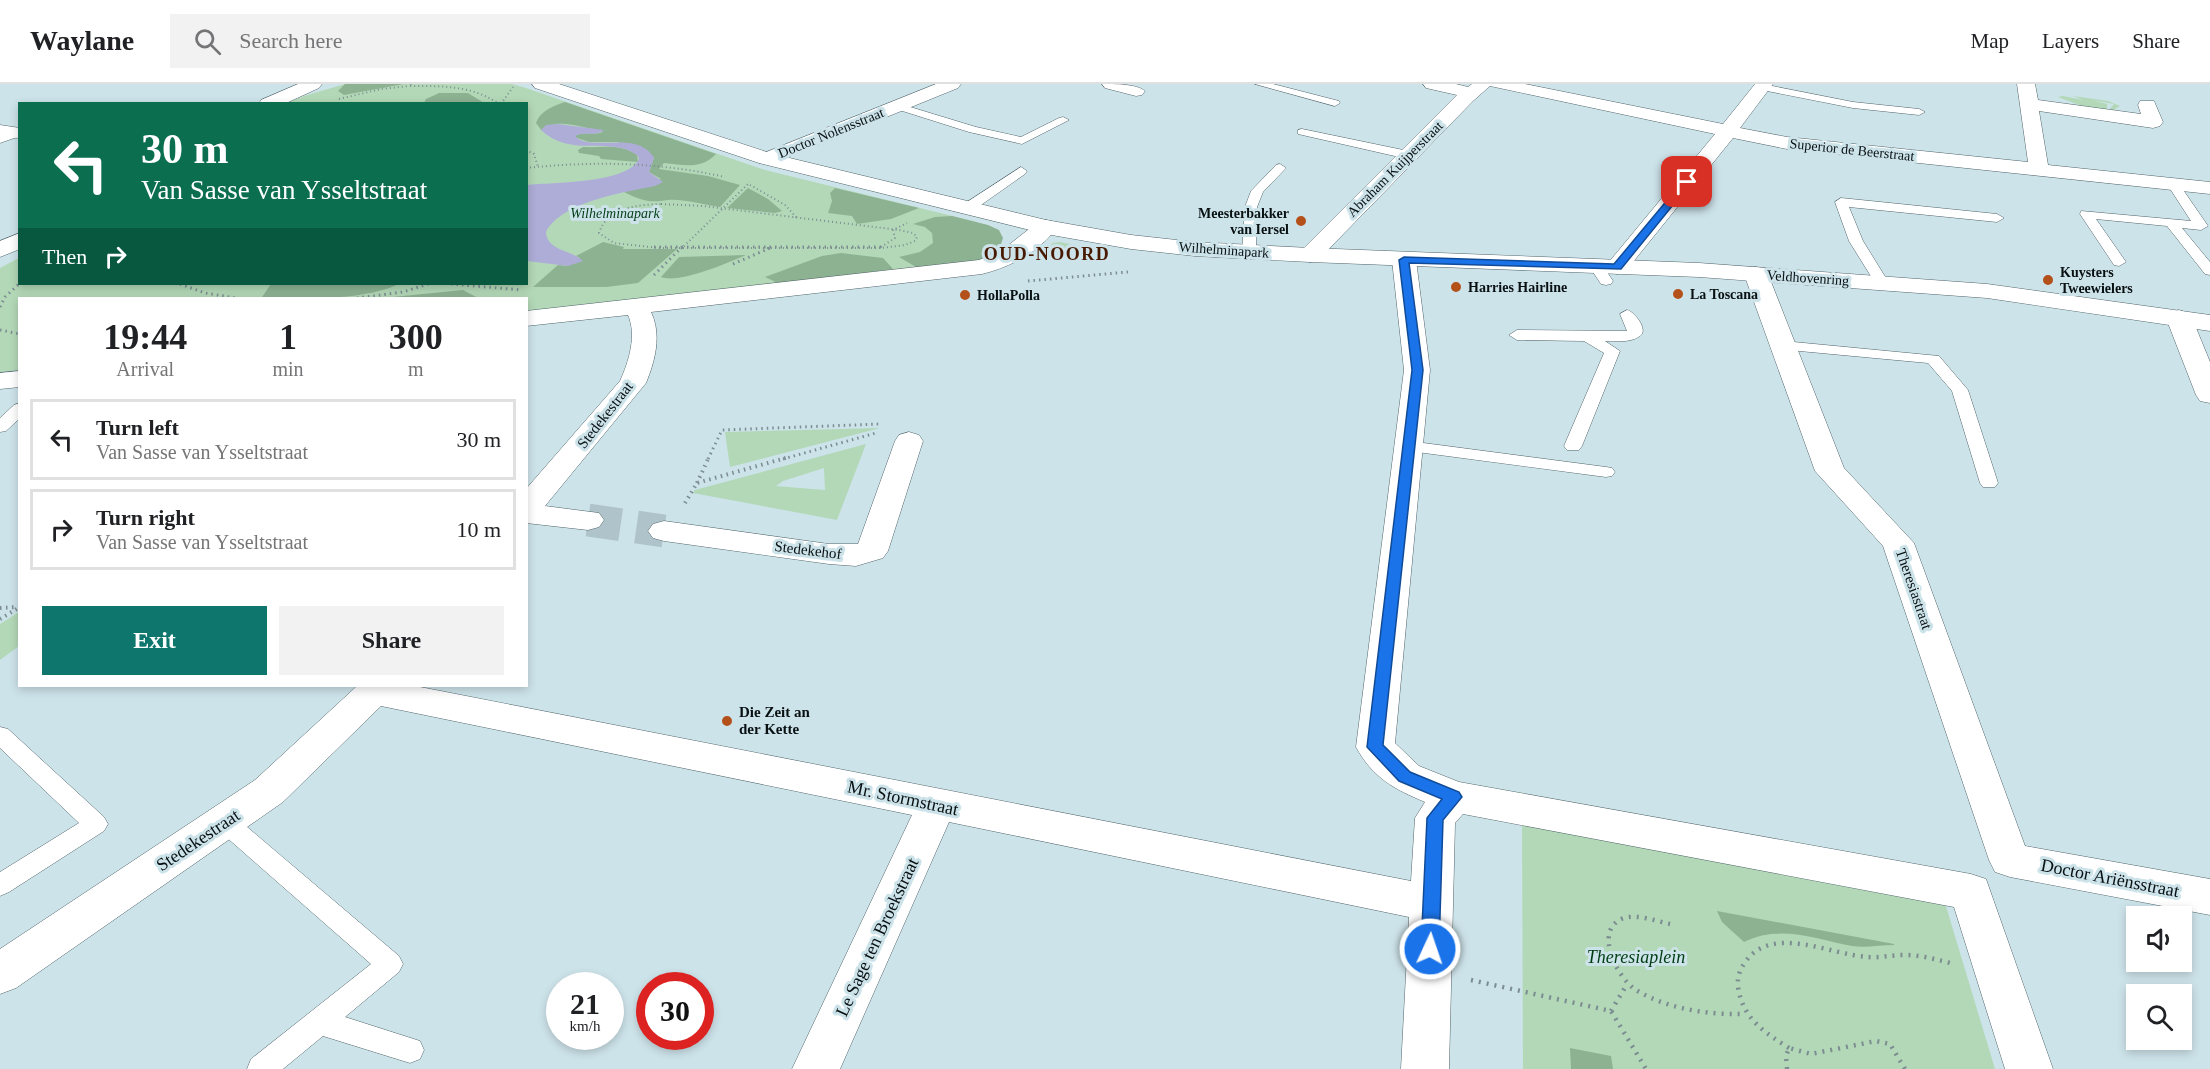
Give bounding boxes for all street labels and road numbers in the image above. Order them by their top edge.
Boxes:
street label: Doctor Nolensstraat [776,105,886,161]
street label: Abraham Kuijperstraat [1344,118,1446,220]
street label: Superior de Beerstraat [1789,136,1915,164]
street label: Wilhelminapark [1178,239,1270,261]
street label: Veldhovenring [1766,268,1850,288]
street label: Stedekestraat [574,378,636,451]
street label: Stedekehof [774,538,842,562]
street label: Theresiastraat [1893,547,1936,632]
street label: Mr. Stormstraat [846,776,960,820]
street label: Stedekestraat [153,805,243,875]
street label: Le Sage ten Broekstraat [831,855,923,1019]
street label: Doctor Ariënsstraat [2039,855,2181,901]

